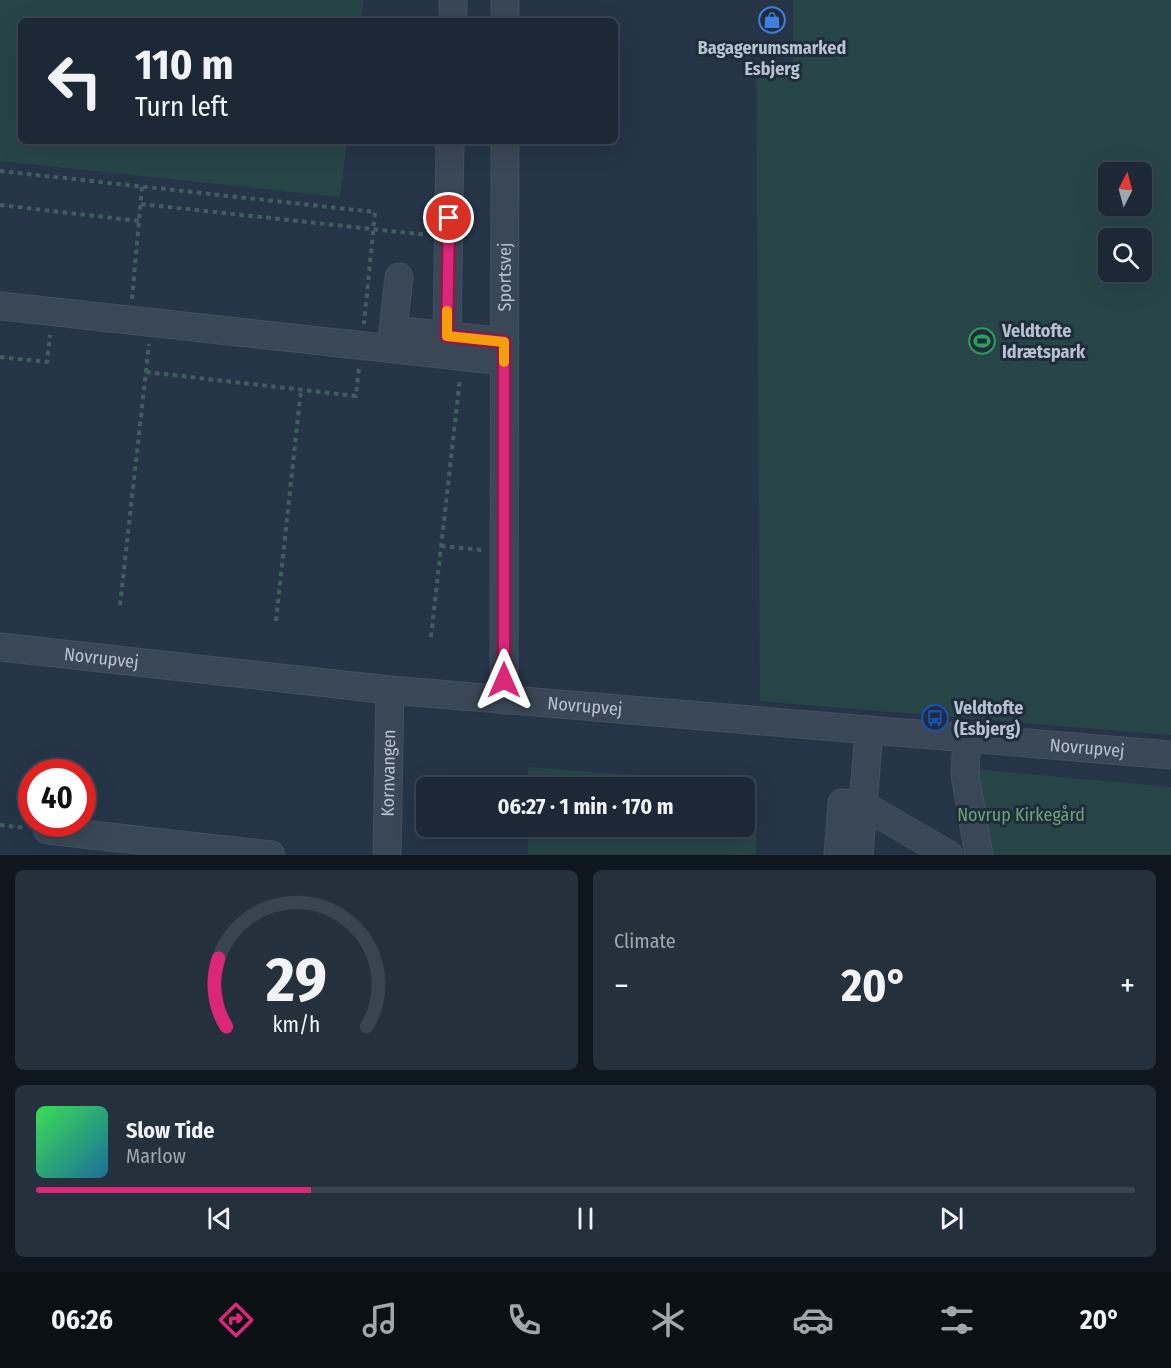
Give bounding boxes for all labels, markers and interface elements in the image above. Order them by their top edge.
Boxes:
shop icon: Bagagerumsmarked Esbjerg [757,5,787,35]
place label: Bagagerumsmarked Esbjerg [698,37,846,80]
text: 110 m [135,40,234,90]
icon: left [36,42,114,120]
text: Turn left [135,91,228,123]
north arrow [1098,162,1152,216]
map controls [1098,162,1152,282]
pin [423,192,474,243]
icon: arrive [432,201,465,234]
button: search [1098,228,1152,282]
street label: Sportsvej [494,242,516,312]
place label: Veldtofte Idrætspark [1001,320,1086,363]
sports icon: Veldtofte Idrætspark [967,326,997,356]
street label: Novrupvej [63,643,140,673]
position arrow [472,648,536,712]
street label: Novrupvej [547,692,623,720]
place label: Veldtofte (Esbjerg) [953,697,1023,740]
bus stop icon: Veldtofte (Esbjerg) [920,703,950,733]
street label: Kornvangen [377,729,400,817]
street label: Novrupvej [1049,734,1126,762]
speed limit sign: 40 [18,759,96,837]
text: 06:27 · 1 min · 170 m [497,793,674,820]
park label: Novrup Kirkegård [957,804,1085,826]
text: Climate [614,929,676,953]
text: 29 [265,943,327,1018]
text: 20° [841,959,908,1013]
text: − [614,966,629,1006]
text: + [1120,966,1135,1006]
text: km/h [273,1012,320,1038]
text: Slow Tide [126,1117,214,1144]
text: Marlow [126,1144,186,1168]
icon: previous [203,1202,236,1235]
icon: pause [569,1202,602,1235]
icon: next [935,1202,968,1235]
icon: directions [215,1299,257,1341]
icon: music [359,1299,401,1341]
icon: phone [503,1299,545,1341]
icon: climate [647,1299,689,1341]
icon: car [792,1299,834,1341]
icon: filters [936,1299,978,1341]
text: 06:26 [51,1304,113,1336]
text: 20° [1080,1304,1120,1336]

